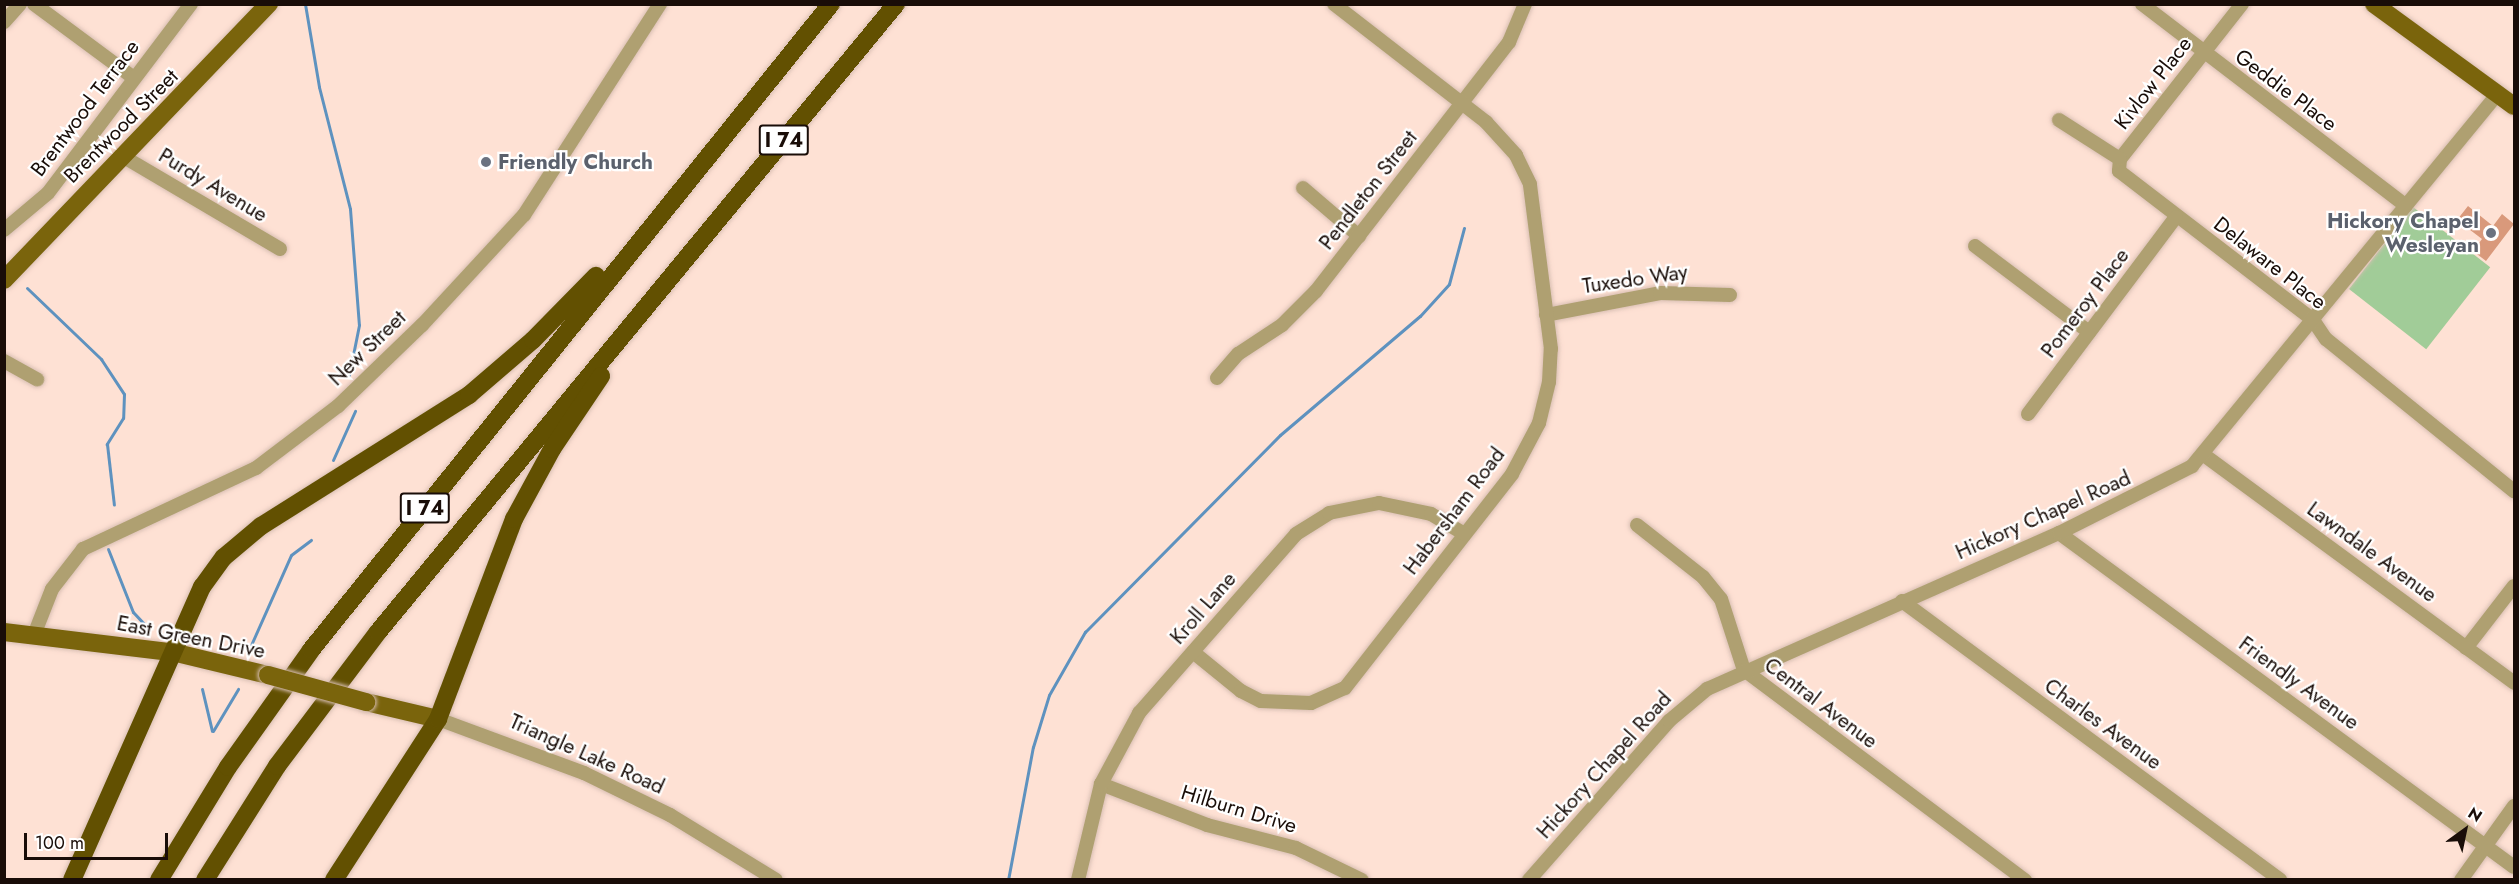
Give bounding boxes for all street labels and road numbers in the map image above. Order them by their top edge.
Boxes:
street label: Kivlow Place [2109,32,2197,134]
street label: Brentwood Terrace [25,35,145,181]
street label: Geddie Place [2230,44,2342,136]
street label: Brentwood Street [59,64,183,188]
road number: I 74 [758,123,810,157]
street label: Pendleton Street [1314,125,1422,255]
street label: Purdy Avenue [154,143,272,227]
street label: Delaware Place [2209,211,2331,315]
street label: Pomeroy Place [2036,243,2134,363]
street label: Tuxedo Way [1581,259,1689,299]
street label: New Street [323,305,411,391]
street label: Habersham Road [1398,442,1510,580]
street label: Hickory Chapel Road [1952,465,2134,565]
road number: I 74 [400,491,450,525]
street label: Lawndale Avenue [2302,496,2442,608]
street label: Kroll Lane [1165,567,1241,649]
street label: East Green Drive [115,610,267,664]
street label: Friendly Avenue [2234,631,2364,735]
street label: Central Avenue [1759,652,1883,754]
street label: Charles Avenue [2040,673,2166,775]
street label: Hickory Chapel Road [1531,686,1677,844]
street label: Triangle Lake Road [506,709,668,799]
street label: Hilburn Drive [1178,779,1300,839]

